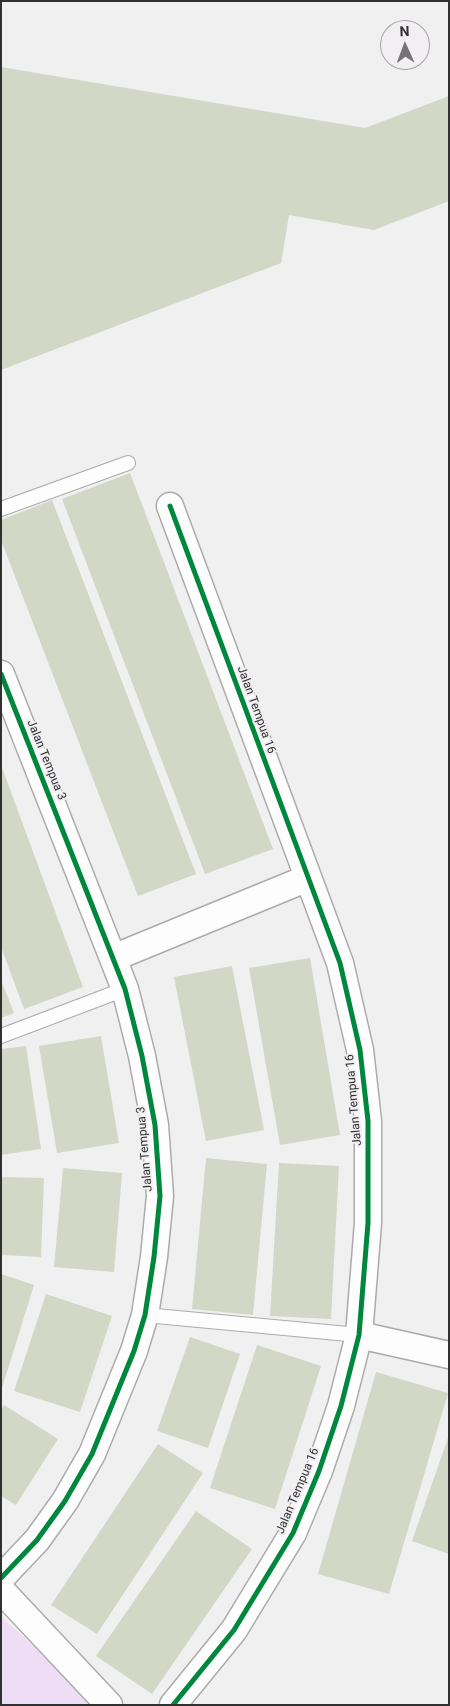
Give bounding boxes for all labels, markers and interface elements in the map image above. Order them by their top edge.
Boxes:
north arrow [380,20,430,70]
text: N [399,23,410,39]
street label: Jalan Tempua 16 [233,664,279,756]
street label: Jalan Tempua 3 [23,718,69,802]
street label: Jalan Tempua 16 [343,1054,365,1146]
street label: Jalan Tempua 3 [134,1106,156,1192]
street label: Jalan Tempua 16 [273,1446,323,1536]

